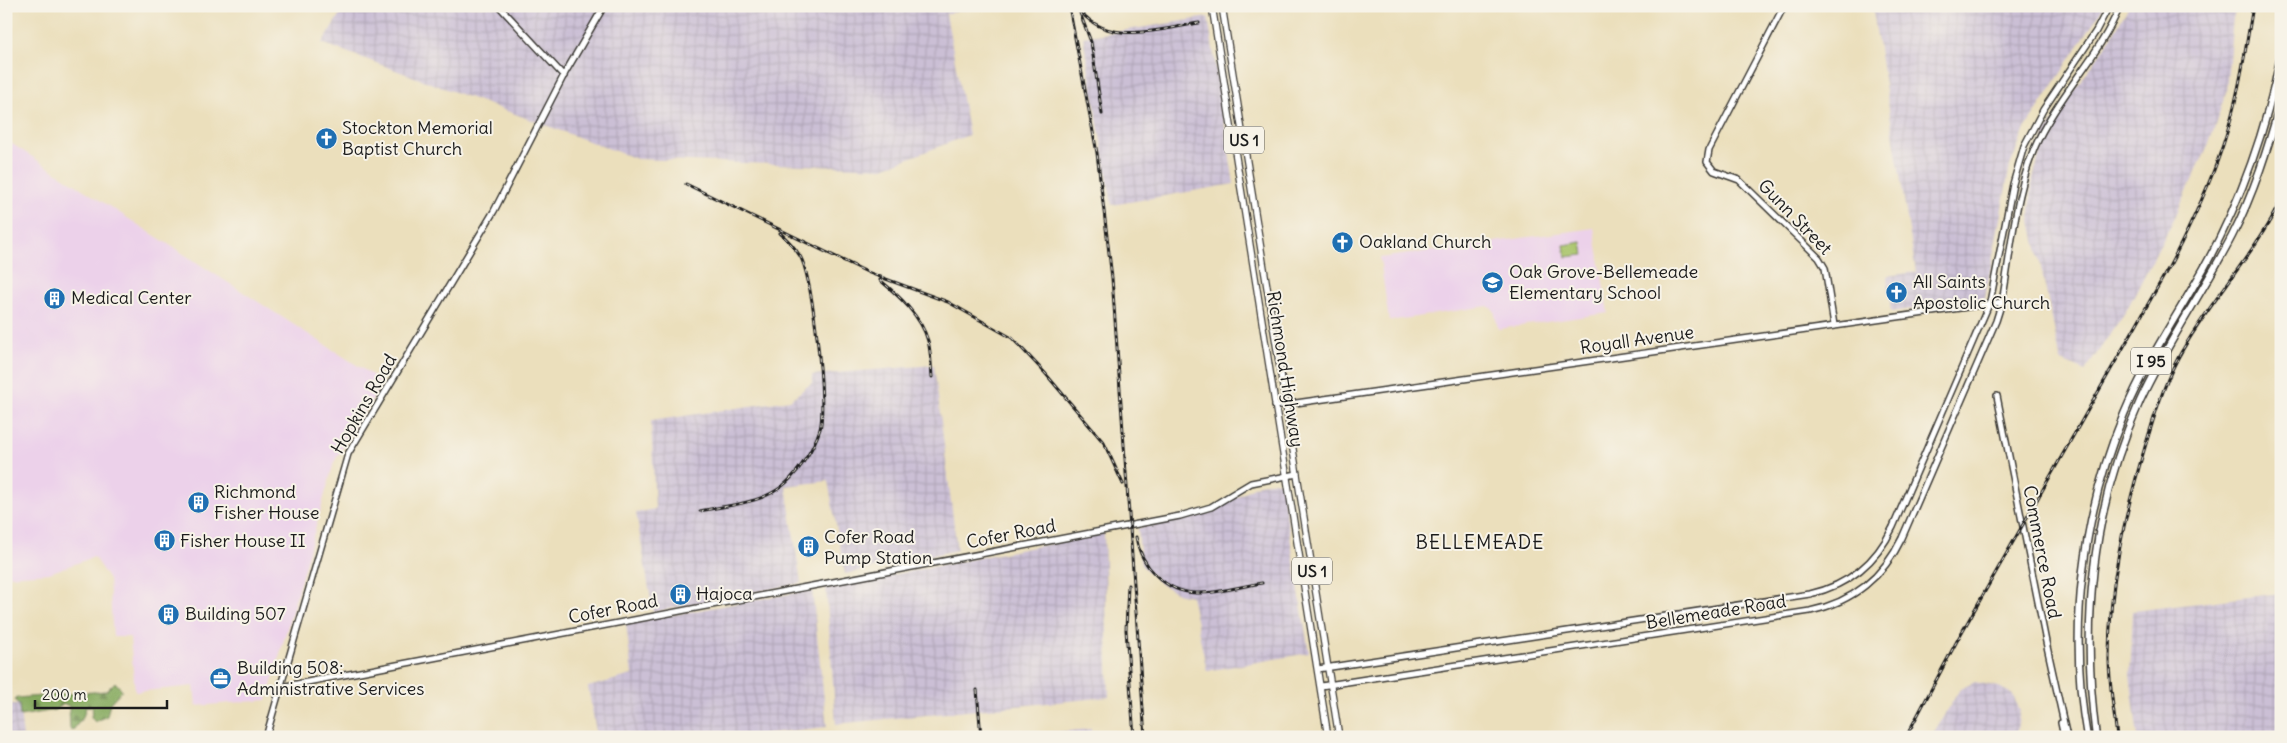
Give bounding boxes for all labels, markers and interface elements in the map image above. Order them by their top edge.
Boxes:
place label: Stockton Memorial Baptist Church [342,116,493,160]
church icon: Stockton Memorial Baptist Church [314,126,338,150]
road number: US 1 [1224,126,1264,154]
street label: Gunn Street [1754,174,1837,259]
church icon: Oakland Church [1331,230,1355,254]
place label: Oakland Church [1359,230,1491,253]
place label: Oak Grove-Bellemeade Elementary School [1509,260,1698,304]
school or university icon: Oak Grove-Bellemeade Elementary School [1481,270,1505,294]
place label: All Saints Apostolic Church [1913,270,2050,314]
church icon: All Saints Apostolic Church [1885,280,1909,304]
building icon: Medical Center [43,286,67,310]
place label: Medical Center [71,286,192,309]
street label: Richmond Highway [1262,289,1309,449]
street label: Royall Avenue [1579,320,1695,359]
road number: I 95 [2131,348,2171,374]
street label: Hopkins Road [326,349,402,458]
place label: Richmond Fisher House [214,480,320,524]
street label: Commerce Road [2018,483,2067,621]
building icon: Richmond Fisher House [186,490,210,514]
street label: Cofer Road [964,513,1058,553]
place label: Cofer Road Pump Station [824,525,932,569]
building icon: Fisher House II [152,529,176,553]
place label: Fisher House II [180,529,306,552]
district label: BELLEMEADE [1416,530,1544,554]
building icon: Cofer Road Pump Station [796,535,820,559]
road number: US 1 [1292,558,1332,584]
building icon: Hajoca [668,582,692,606]
place label: Hajoca [696,582,753,605]
street label: Cofer Road [566,588,660,628]
street label: Bellemeade Road [1644,589,1788,634]
building icon: Building 507 [157,602,181,626]
place label: Building 507 [185,602,286,625]
place label: Building 508: Administrative Services [237,656,424,700]
office icon: Building 508: Administrative Services [209,666,233,690]
scale bar [35,678,168,710]
text: 200 m [42,685,87,704]

